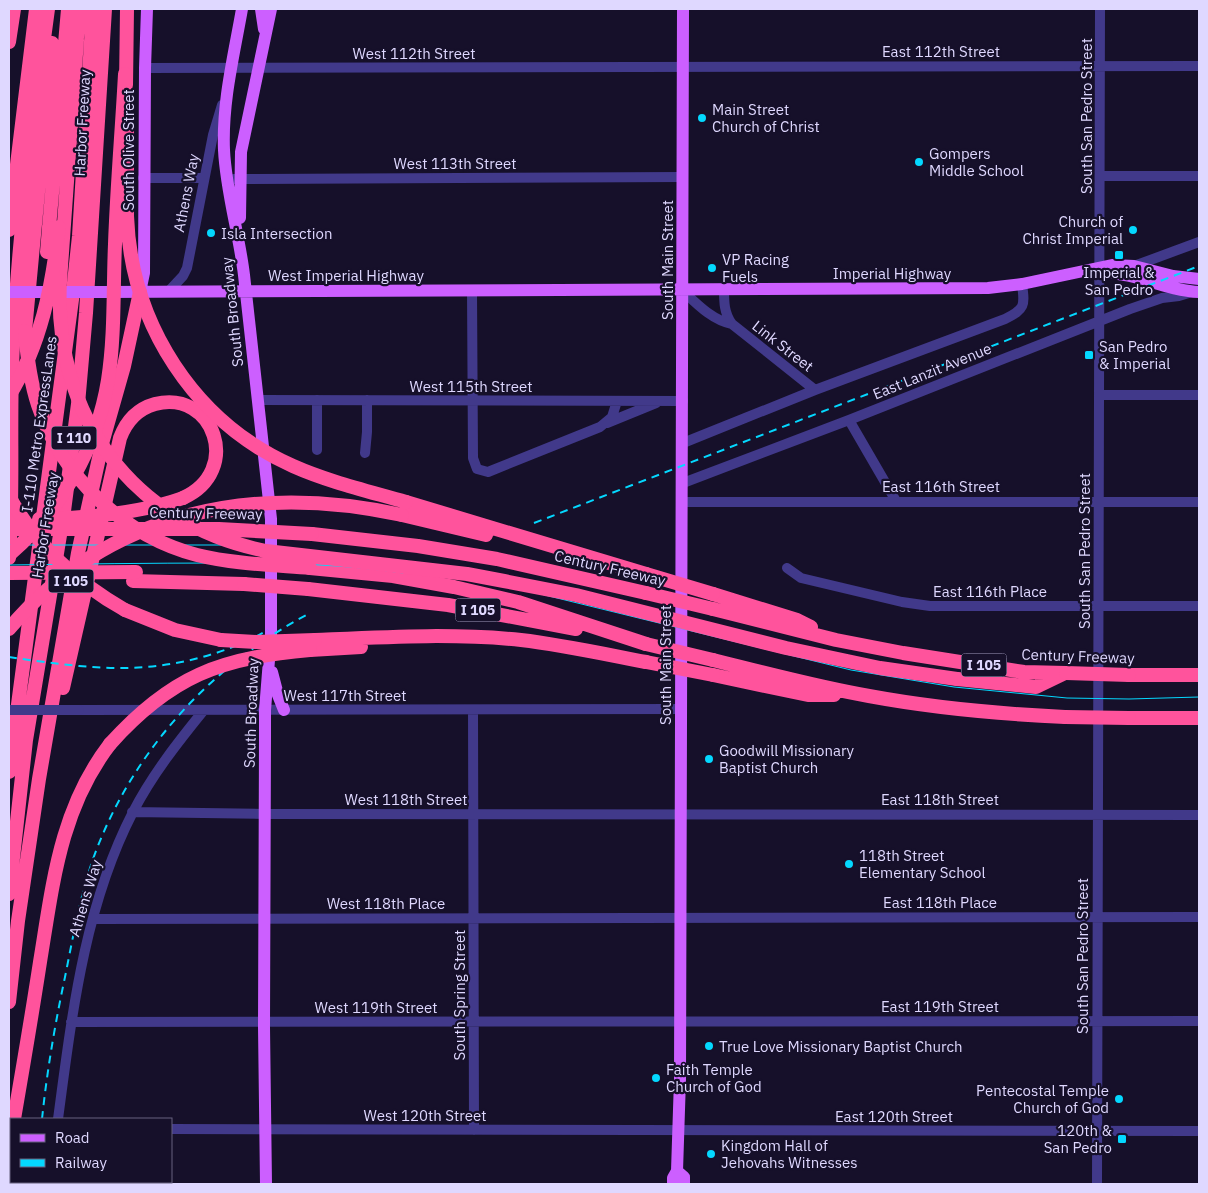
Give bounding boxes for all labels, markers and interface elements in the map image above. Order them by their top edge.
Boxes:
street label: South San Pedro Street [1077,38,1096,194]
street label: East 112th Street [882,42,1000,61]
street label: West 112th Street [353,44,475,63]
street label: Harbor Freeway [70,69,94,177]
street label: South Olive Street [119,89,138,211]
place label: Main Street Church of Christ [712,100,820,136]
marker: Main Street Church of Christ [696,112,708,124]
place label: Gompers Middle School [929,144,1024,180]
street label: Athens Way [169,152,203,234]
street label: West 113th Street [394,154,516,173]
marker: Gompers Middle School [913,156,925,168]
street label: South Main Street [658,200,677,320]
place label: Church of Christ Imperial [1023,212,1123,248]
place label: Isla Intersection [221,224,332,243]
marker: Church of Christ Imperial [1127,224,1139,236]
marker: Isla Intersection [205,227,217,239]
marker: Imperial & San Pedro [1113,249,1125,261]
place label: VP Racing Fuels [722,250,789,286]
street label: South Broadway [217,256,247,368]
marker: VP Racing Fuels [706,262,718,274]
place label: Imperial & San Pedro [1083,263,1155,299]
street label: Imperial Highway [833,264,952,283]
street label: West Imperial Highway [268,266,424,285]
street label: Link Street [749,316,817,376]
street label: I-110 Metro ExpressLanes [17,335,61,513]
place label: San Pedro & Imperial [1099,337,1170,373]
street label: East Lanzit Avenue [870,339,994,403]
marker: San Pedro & Imperial [1083,349,1095,361]
street label: West 115th Street [410,377,532,396]
road number: I 110 [52,426,96,449]
street label: Harbor Freeway [27,470,63,579]
street label: South San Pedro Street [1075,473,1094,629]
street label: East 116th Street [882,477,1000,496]
street label: Century Freeway [149,503,263,523]
street label: Century Freeway [553,546,668,590]
road number: I 105 [48,570,94,592]
street label: East 116th Place [933,582,1047,601]
road number: I 105 [456,598,500,622]
street label: South Main Street [656,605,675,725]
street label: Century Freeway [1021,645,1135,667]
road number: I 105 [962,654,1006,676]
street label: South Broadway [240,657,262,768]
street label: West 117th Street [284,686,406,705]
place label: Goodwill Missionary Baptist Church [719,741,855,777]
marker: Goodwill Missionary Baptist Church [703,753,715,765]
street label: West 118th Street [345,790,467,809]
street label: East 118th Street [881,790,999,809]
place label: 118th Street Elementary School [859,846,986,882]
street label: Athens Way [64,857,106,939]
marker: 118th Street Elementary School [843,858,855,870]
street label: South San Pedro Street [1073,878,1092,1034]
street label: East 118th Place [883,893,997,912]
street label: West 118th Place [327,894,445,913]
street label: South Spring Street [450,930,469,1060]
street label: East 119th Street [881,997,999,1016]
street label: West 119th Street [315,998,437,1017]
place label: True Love Missionary Baptist Church [719,1037,962,1056]
marker: True Love Missionary Baptist Church [703,1040,715,1052]
place label: Faith Temple Church of God [666,1060,762,1096]
marker: Faith Temple Church of God [650,1072,662,1084]
place label: Pentecostal Temple Church of God [976,1081,1109,1117]
marker: Pentecostal Temple Church of God [1113,1093,1125,1105]
street label: West 120th Street [364,1106,486,1125]
street label: East 120th Street [835,1107,953,1126]
legend [10,1118,172,1183]
place label: 120th & San Pedro [1044,1121,1113,1157]
text: Road [55,1128,90,1147]
marker: 120th & San Pedro [1116,1133,1128,1145]
place label: Kingdom Hall of Jehovahs Witnesses [721,1136,858,1172]
marker: Kingdom Hall of Jehovahs Witnesses [705,1148,717,1160]
text: Railway [55,1153,108,1172]

